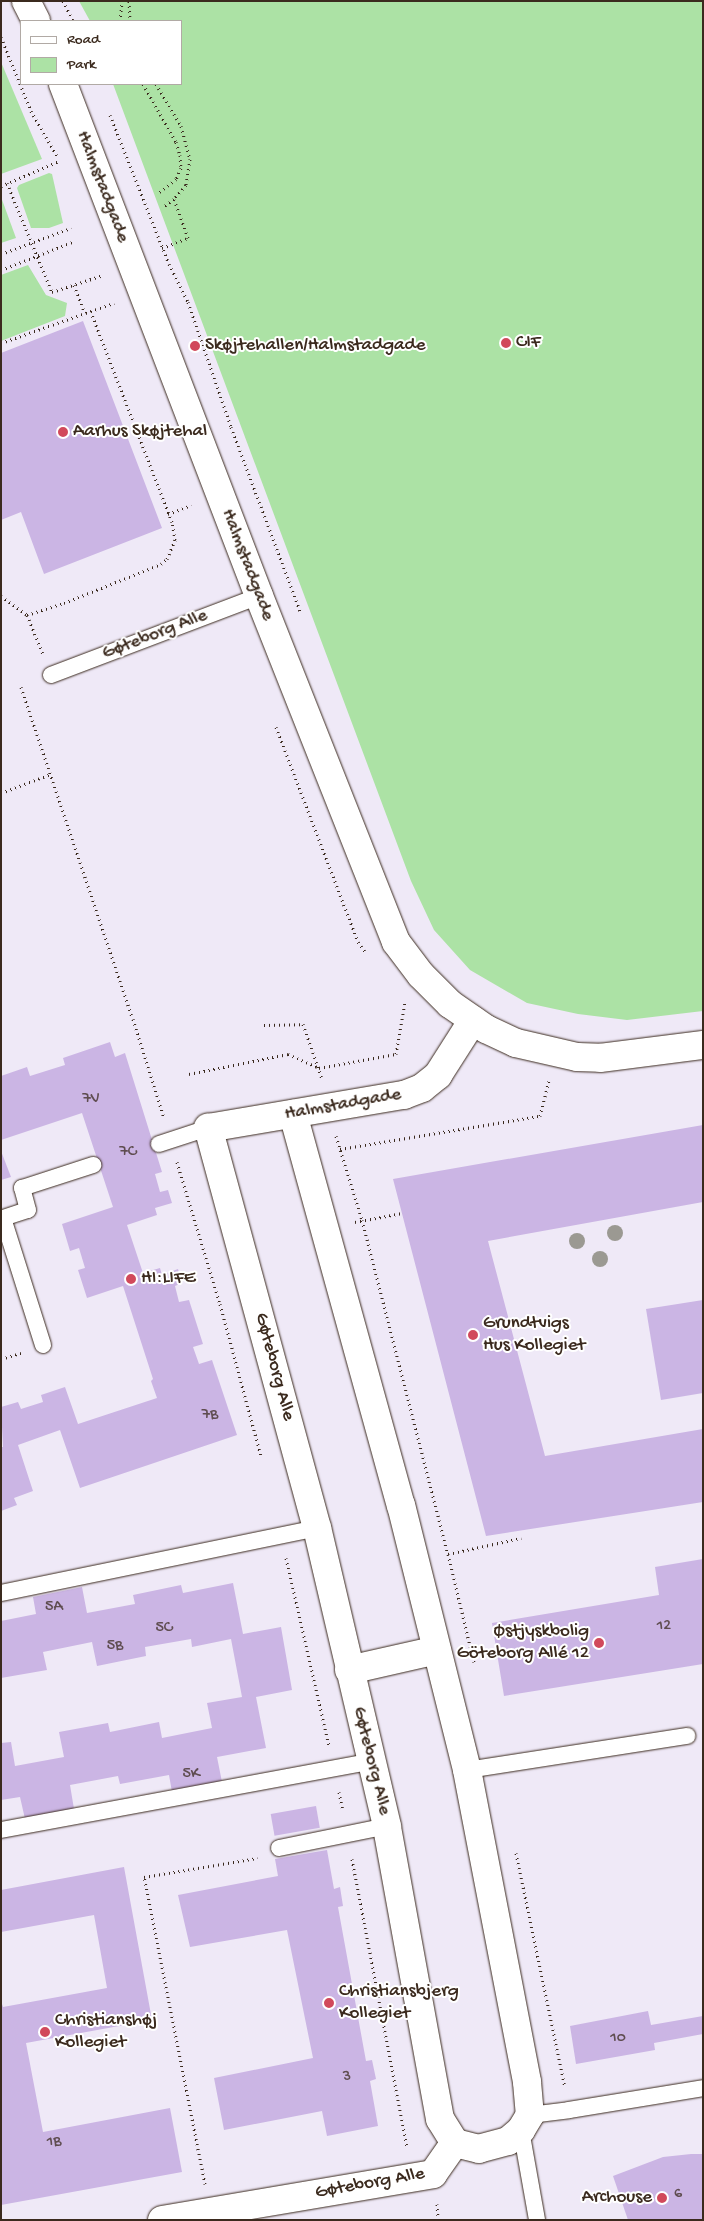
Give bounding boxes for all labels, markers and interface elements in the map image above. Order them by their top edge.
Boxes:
legend [20,20,182,85]
text: Road [67,31,100,49]
text: Park [67,56,96,74]
street label: Halmstadgade [70,128,134,246]
place label: CIF [516,332,541,354]
place label: Skøjtehallen/Halmstadgade [205,335,426,357]
marker: CIF [500,337,512,349]
marker: Skøjtehallen/Halmstadgade [189,340,201,352]
place label: Aarhus Skøjtehal [73,421,207,443]
marker: Aarhus Skøjtehal [57,426,69,438]
street label: Halmstadgade [215,506,279,624]
street label: Gøteborg Alle [99,605,211,665]
street label: Halmstadgade [283,1084,403,1126]
house number: 7V [82,1090,100,1110]
house number: 7C [120,1143,136,1163]
place label: HI:LIFE [141,1268,195,1290]
marker: HI:LIFE [125,1273,137,1285]
street label: Gøteborg Alle [249,1311,299,1423]
place label: Grundtvigs Hus Kollegiet [483,1313,585,1357]
marker: Grundtvigs Hus Kollegiet [467,1329,479,1341]
house number: 7B [202,1406,218,1426]
house number: 5A [45,1598,63,1618]
house number: 12 [657,1617,671,1637]
house number: 5C [155,1619,173,1639]
place label: Østjyskbolig Göteborg Allé 12 [457,1621,589,1665]
house number: 5B [107,1637,123,1657]
marker: Østjyskbolig Göteborg Allé 12 [593,1637,605,1649]
street label: Gøteborg Alle [347,1705,395,1817]
house number: 5K [182,1765,200,1785]
place label: Christiansbjerg Kollegiet [339,1981,459,2025]
marker: Christiansbjerg Kollegiet [323,1997,335,2009]
place label: Christianshøj Kollegiet [55,2010,157,2054]
marker: Christianshøj Kollegiet [39,2026,51,2038]
house number: 10 [610,2029,626,2049]
house number: 3 [343,2068,351,2088]
house number: 1B [47,2133,61,2153]
street label: Gøteborg Alle [314,2163,426,2205]
house number: 6 [674,2185,682,2205]
place label: Archouse [582,2187,652,2209]
marker: Archouse [656,2192,668,2204]

